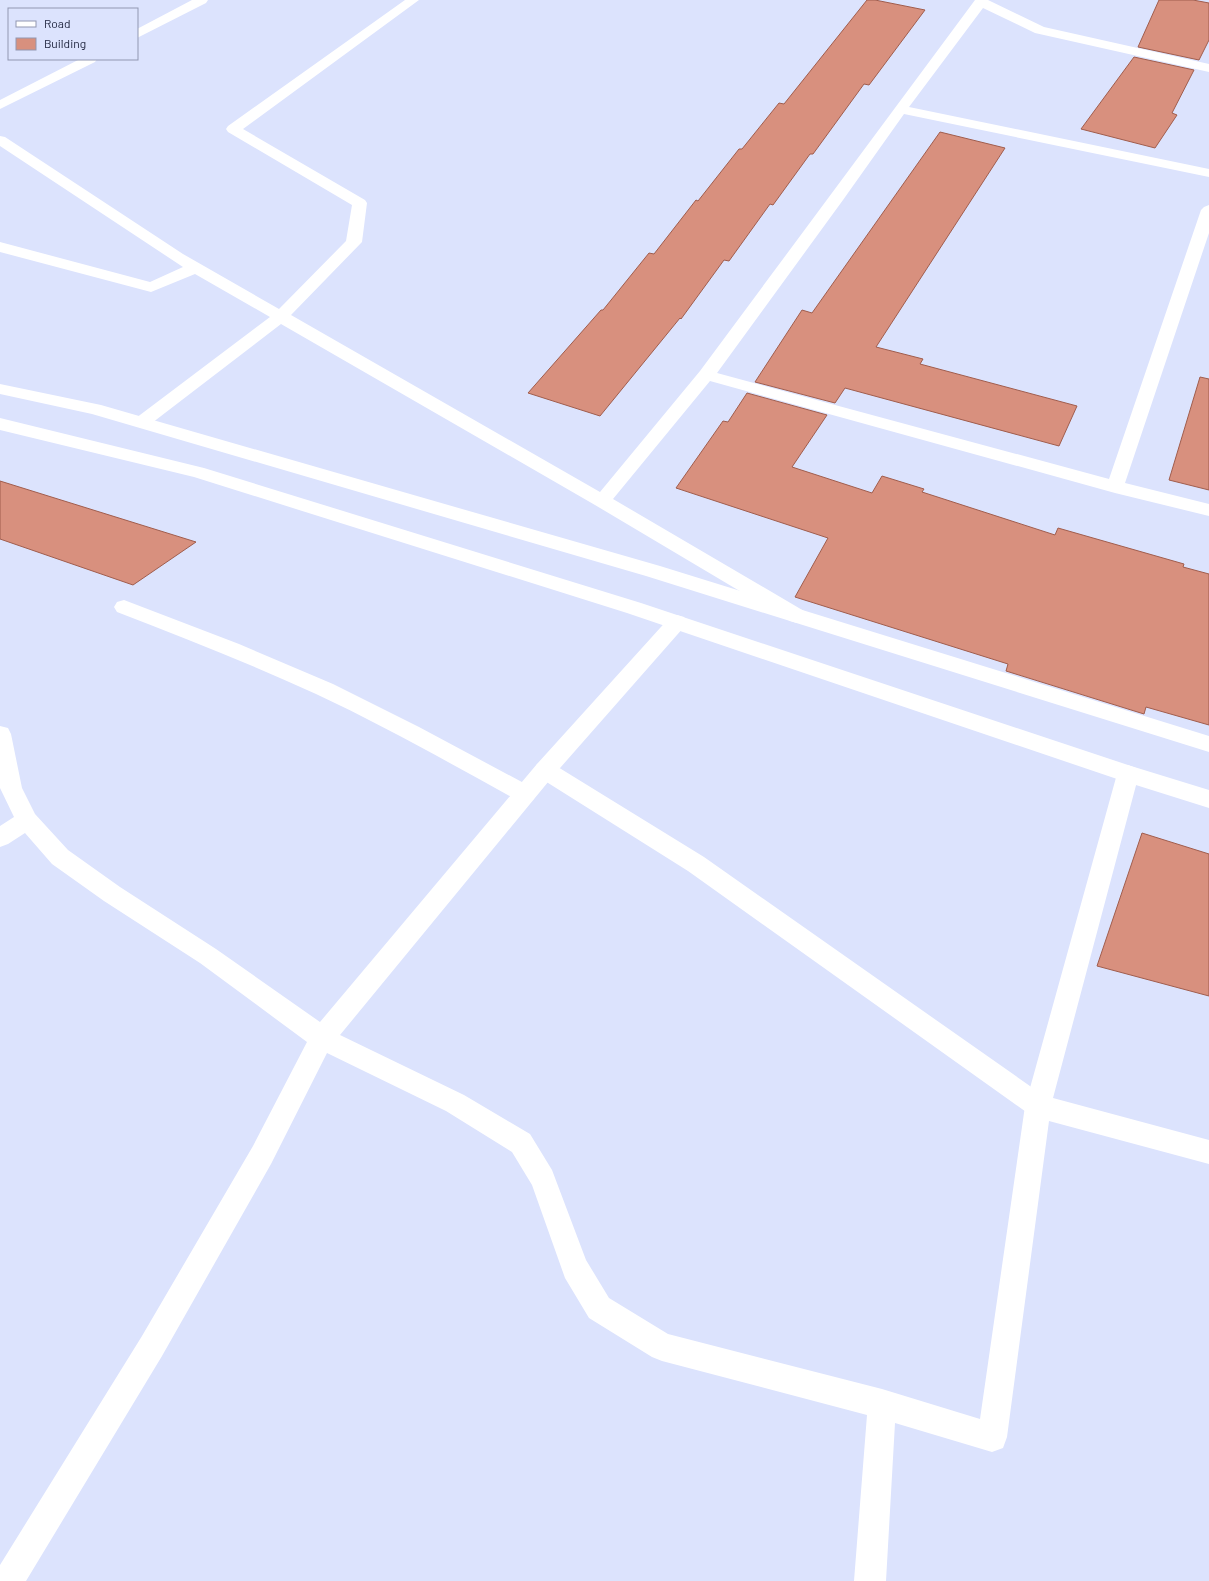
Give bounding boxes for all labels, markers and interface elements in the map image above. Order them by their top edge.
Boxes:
legend [8,8,138,60]
text: Road [44,16,71,30]
text: Building [44,36,86,50]

